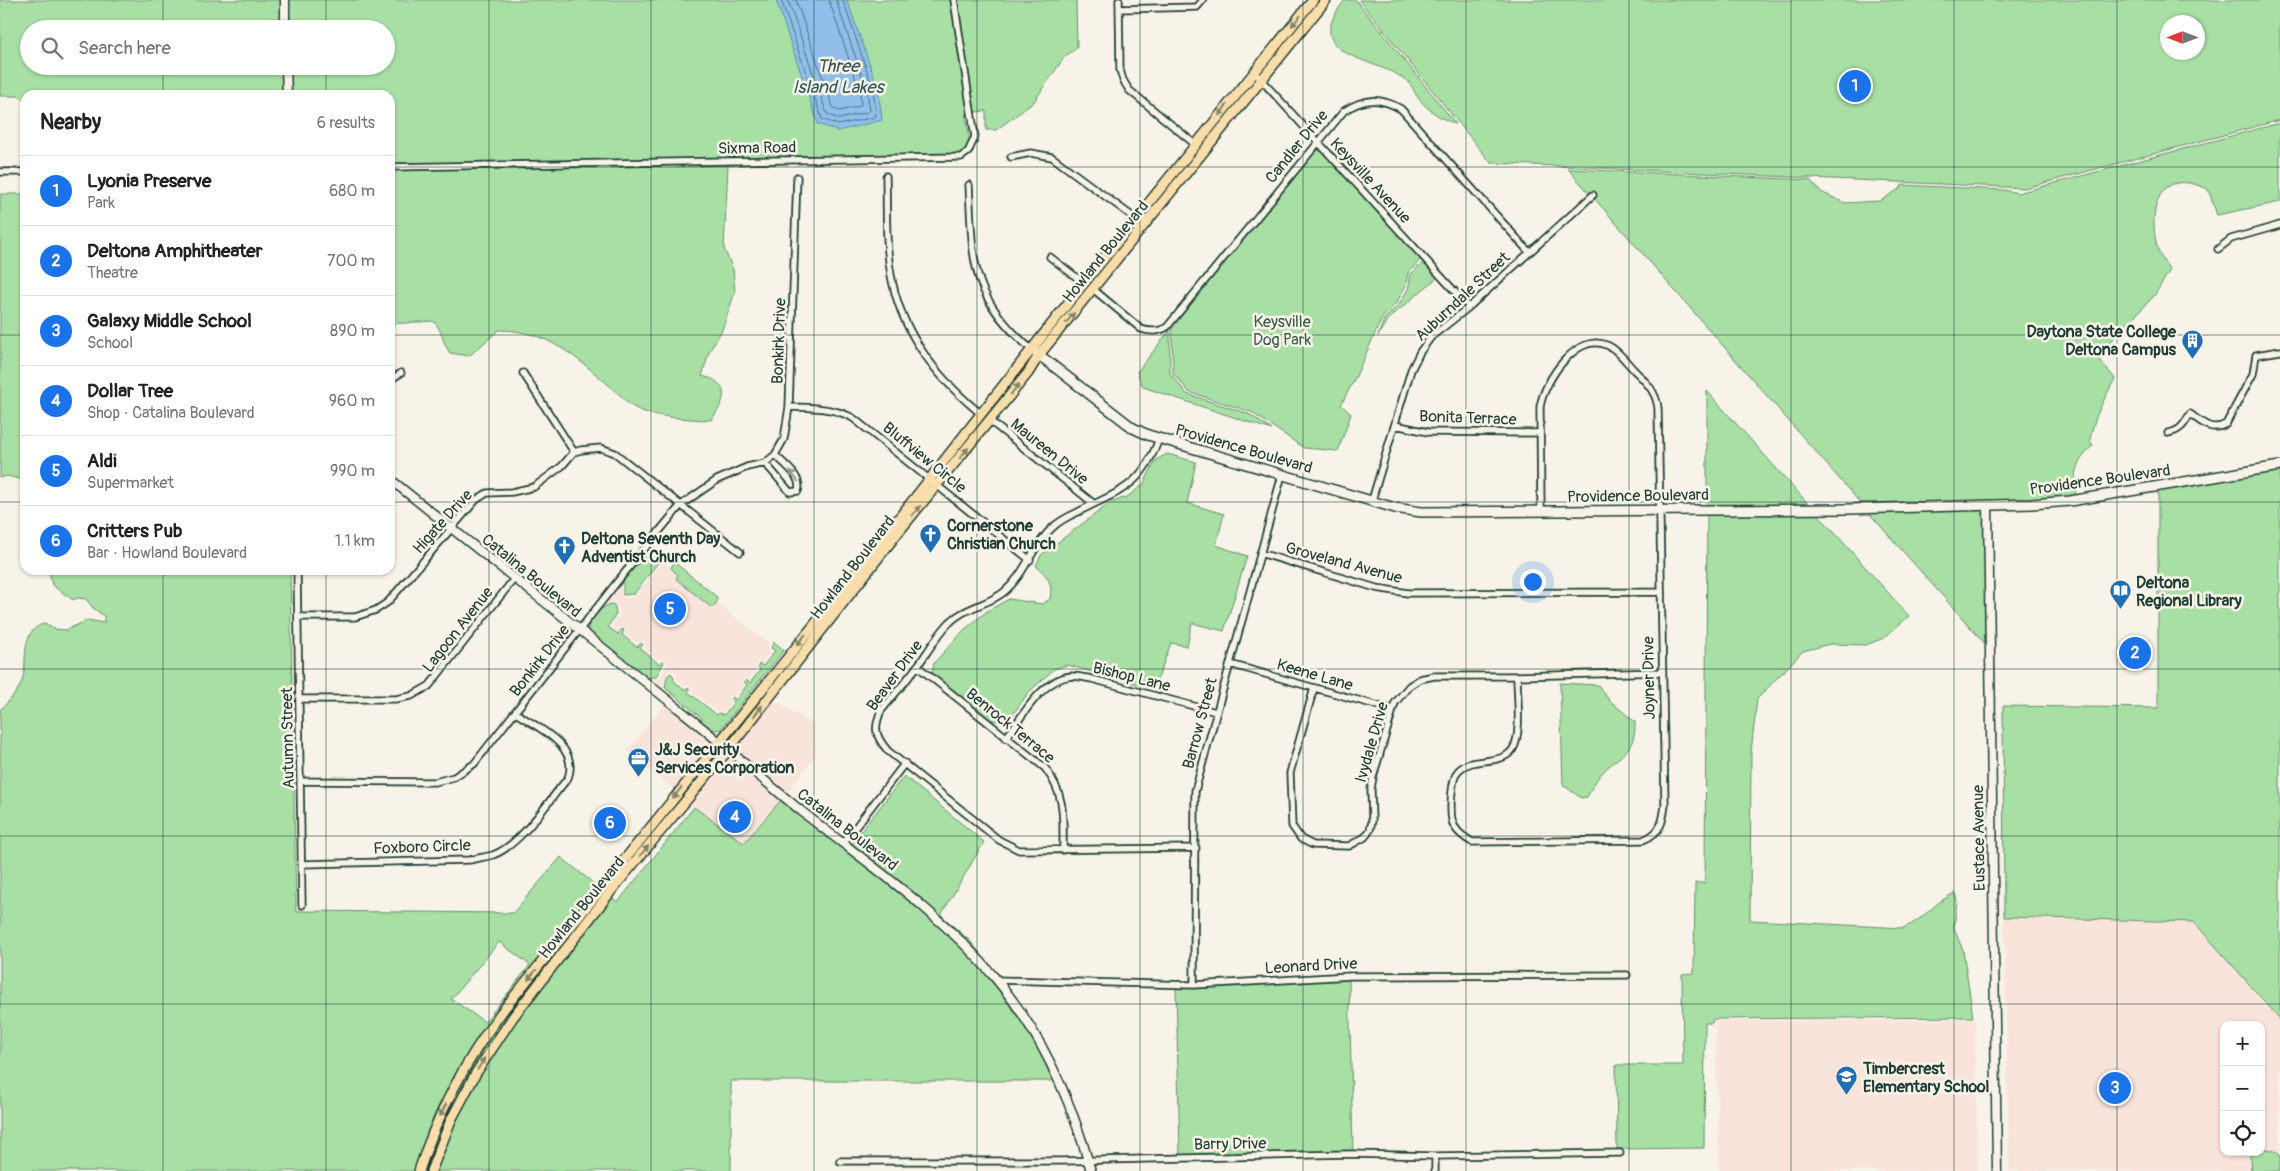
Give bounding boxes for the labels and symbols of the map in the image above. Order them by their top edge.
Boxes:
one-way arrow [1290,14,1301,27]
north arrow [2160,15,2205,60]
water label: Three Island Lakes [792,55,885,99]
pin: 1 [1839,67,1871,105]
one-way arrow [1218,104,1229,117]
street label: Candler Drive [1261,106,1333,187]
street label: Keysville Avenue [1326,134,1415,228]
street label: Sixma Road [718,137,796,159]
street label: Howland Boulevard [1058,196,1153,307]
street label: Auburndale Street [1411,247,1515,346]
street label: Bonkirk Drive [768,298,790,384]
one-way arrow [1065,311,1076,324]
park label: Keysville Dog Park [1253,312,1311,350]
place label: Daytona State College Deltona Campus [2026,322,2177,360]
building icon: Daytona State College Deltona Campus [2180,328,2204,359]
one-way arrow [1010,383,1021,396]
street label: Bonita Terrace [1419,406,1517,430]
street label: Maureen Drive [1006,414,1092,489]
street label: Bluffview Circle [879,418,970,498]
street label: Providence Boulevard [1173,420,1315,478]
one-way arrow [959,447,970,460]
street label: Providence Boulevard [2028,460,2172,500]
one-way arrow [789,469,799,483]
street label: Higate Drive [409,485,477,558]
street label: Providence Boulevard [1567,485,1709,507]
one-way arrow [911,505,922,518]
street label: Howland Boulevard [806,512,899,623]
place label: Cornerstone Christian Church [947,516,1056,554]
church icon: Cornerstone Christian Church [919,522,943,553]
street label: Catalina Boulevard [477,529,585,622]
place label: Deltona Seventh Day Adventist Church [581,529,720,567]
church icon: Deltona Seventh Day Adventist Church [553,535,577,566]
street label: Groveland Avenue [1283,538,1404,588]
your location [1520,569,1546,595]
place label: Deltona Regional Library [2136,573,2242,611]
library icon: Deltona Regional Library [2108,579,2132,610]
street label: Lagoon Avenue [418,583,498,676]
pin: 5 [654,590,686,628]
street label: Bonkirk Drive [505,620,574,701]
one-way arrow [796,633,807,646]
pin: 2 [2119,634,2151,672]
street label: Beaver Drive [862,636,927,715]
street label: Joyner Drive [1638,636,1660,720]
street label: Keene Lane [1274,655,1355,695]
street label: Bishop Lane [1091,658,1173,696]
street label: Barrow Street [1178,675,1222,771]
street label: Benrock Terrace [962,684,1059,768]
street label: Autumn Street [277,686,299,789]
street label: Ivydale Drive [1351,699,1393,785]
one-way arrow [753,705,764,718]
place label: J&J Security Services Corporation [655,740,794,778]
office icon: J&J Security Services Corporation [627,746,651,777]
street label: Catalina Boulevard [793,784,902,875]
street label: Eustace Avenue [1968,785,1990,891]
one-way arrow [672,787,683,800]
pin: 4 [719,798,751,836]
pin: 6 [594,804,626,842]
street label: Foxboro Circle [373,835,471,859]
one-way arrow [638,846,650,858]
street label: Howland Boulevard [534,852,629,963]
street label: Leonard Drive [1264,954,1358,978]
one-way arrow [526,968,537,981]
one-way arrow [477,1057,486,1070]
place label: Timbercrest Elementary School [1862,1059,1990,1097]
school or university icon: Timbercrest Elementary School [1835,1065,1859,1096]
pin: 3 [2099,1069,2131,1107]
one-way arrow [439,1103,447,1117]
street label: Barry Drive [1194,1133,1266,1155]

